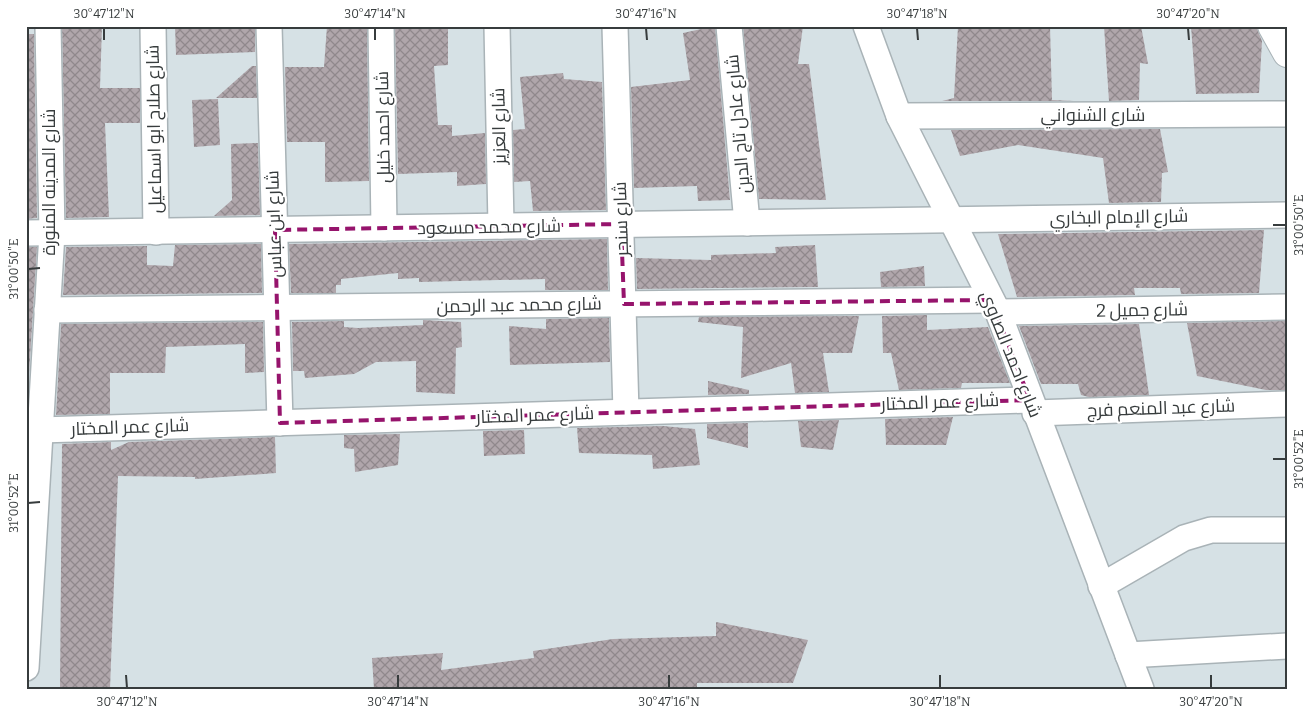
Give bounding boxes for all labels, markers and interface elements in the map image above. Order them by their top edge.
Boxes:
text: 30°47'12"N [74,7,135,21]
text: 30°47'14"N [344,7,406,21]
text: 30°47'16"N [615,7,677,21]
text: 30°47'18"N [886,7,948,21]
text: 30°47'20"N [1156,7,1220,21]
street label: شارع صلاح ابو اسماعيل [142,44,167,214]
street label: شارع عادل تاج الدين [721,53,756,195]
street label: شارع احمد خليل [371,71,396,183]
street label: شارع العزيز [487,87,512,166]
street label: شارع الشنواني [1041,104,1146,129]
street label: شارع المدينه المنورة [38,108,61,256]
street label: شارع ابن عباس [261,170,288,278]
street label: شارع سنجر [609,181,634,258]
text: 31°00'50"E [1292,195,1306,255]
street label: شارع الإمام البخاري [1049,205,1189,232]
street label: شارع محمد مسعود [417,215,561,240]
text: 31°00'50"E [7,239,21,299]
street label: شارع احمد الصاوي [973,287,1046,422]
street label: شارع محمد عبد الرحمن [436,293,602,318]
street label: شارع جميل 2 [1096,298,1188,323]
street label: شارع عمر المختار [879,389,1000,416]
street label: شارع عبد المنعم فرج [1086,394,1236,423]
street label: شارع عمر المختار [474,402,595,429]
street label: شارع عمر المختار [69,414,190,441]
text: 31°00'52"E [1292,429,1306,489]
text: 31°00'52"E [7,473,21,533]
text: 30°47'12"N [97,695,158,709]
text: 30°47'14"N [367,695,429,709]
text: 30°47'16"N [638,695,700,709]
text: 30°47'18"N [909,695,971,709]
text: 30°47'20"N [1179,695,1243,709]

